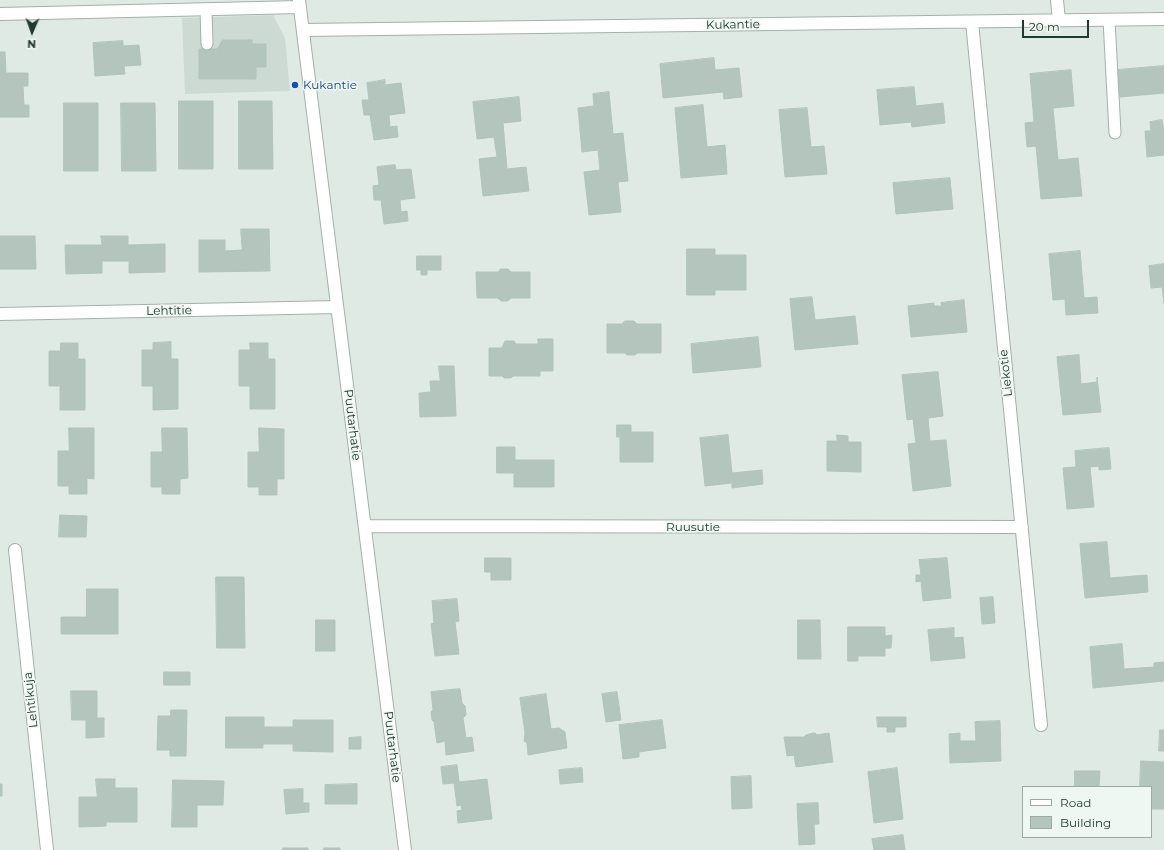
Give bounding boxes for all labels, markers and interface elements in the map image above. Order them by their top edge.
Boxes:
north arrow [12,12,52,52]
scale bar [1024,12,1091,38]
street label: Kukantie [706,17,760,33]
text: 20 m [1029,19,1060,34]
text: N [27,37,36,51]
place label: Kukantie [303,78,357,92]
marker: Kukantie [290,80,300,90]
street label: Lehtitie [146,303,192,319]
street label: Liekotie [996,349,1016,397]
street label: Puutarhatie [340,389,364,461]
street label: Ruusutie [666,520,720,534]
street label: Lehtikuja [21,671,41,729]
street label: Puutarhatie [380,711,404,783]
legend [1022,786,1152,838]
text: Road [1060,795,1091,810]
text: Building [1060,815,1111,830]

